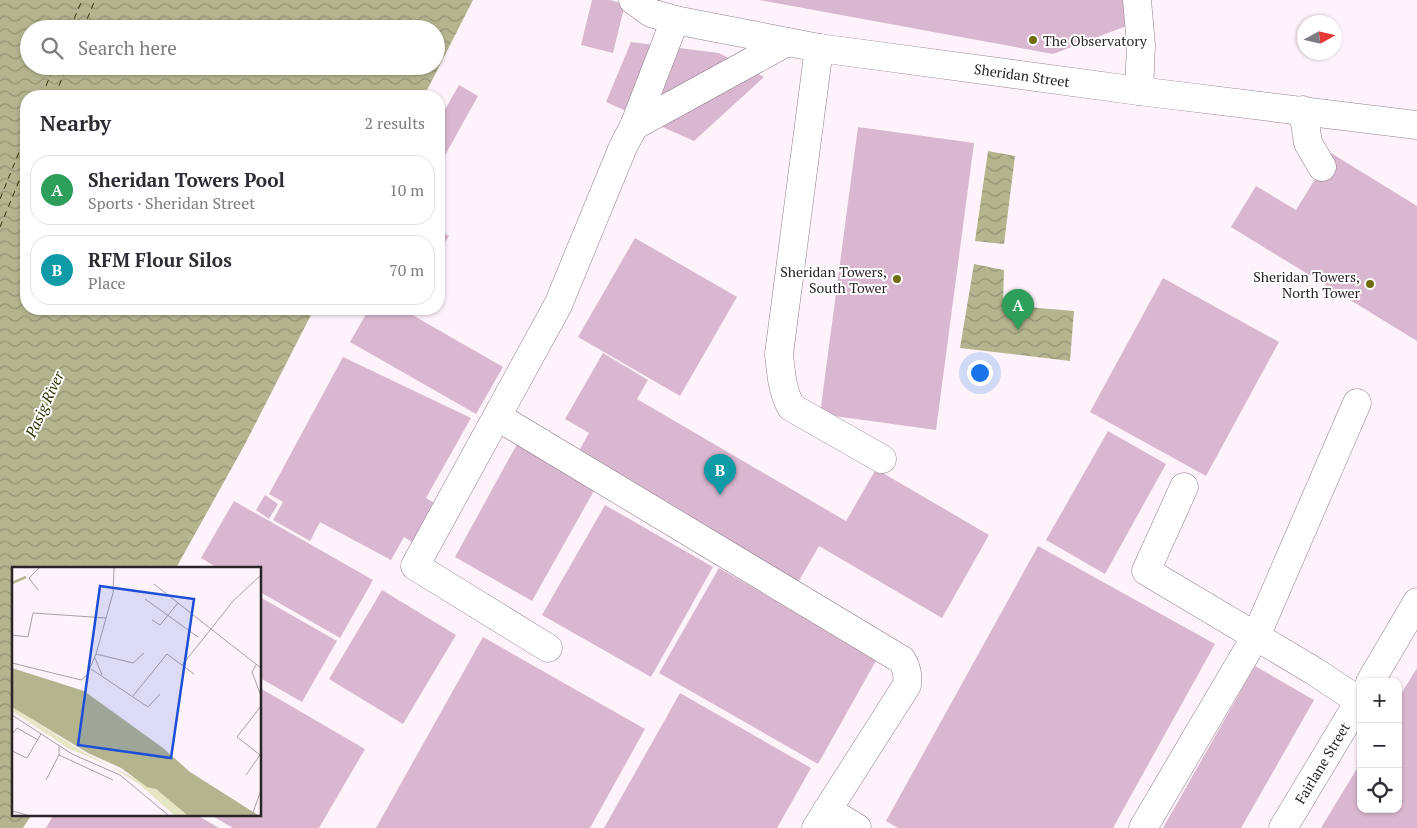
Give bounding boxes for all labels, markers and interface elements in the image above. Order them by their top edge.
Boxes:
north arrow [1297,15,1342,60]
search box [20,20,445,75]
place label: The Observatory [1043,31,1148,50]
icon: search [38,34,66,62]
marker: The Observatory [1027,34,1039,46]
text: Search here [78,35,177,60]
street label: Sheridan Street [973,59,1072,91]
text: Nearby [40,109,111,137]
text: 2 results [365,112,425,134]
text: Sheridan Towers Pool [88,167,285,192]
text: A [51,179,63,201]
text: 10 m [389,179,424,201]
text: Sports · Sheridan Street [88,192,255,214]
text: RFM Flour Silos [88,247,232,272]
text: B [52,259,62,281]
text: 70 m [389,259,424,281]
place label: Sheridan Towers, South Tower [780,262,888,297]
place label: Sheridan Towers, North Tower [1253,267,1361,302]
text: Place [88,272,126,294]
marker: Sheridan Towers, South Tower [891,273,903,285]
marker: Sheridan Towers, North Tower [1364,278,1376,290]
pin: A [1002,289,1034,330]
your location [967,360,993,386]
water label: Pasig River [20,367,69,441]
pin: B [704,454,736,495]
inset map [12,567,261,816]
map controls [1357,678,1402,813]
button: + [1357,678,1402,723]
street label: Fairlane Street [1290,718,1354,807]
button: − [1357,723,1402,768]
button: locate [1357,768,1402,813]

